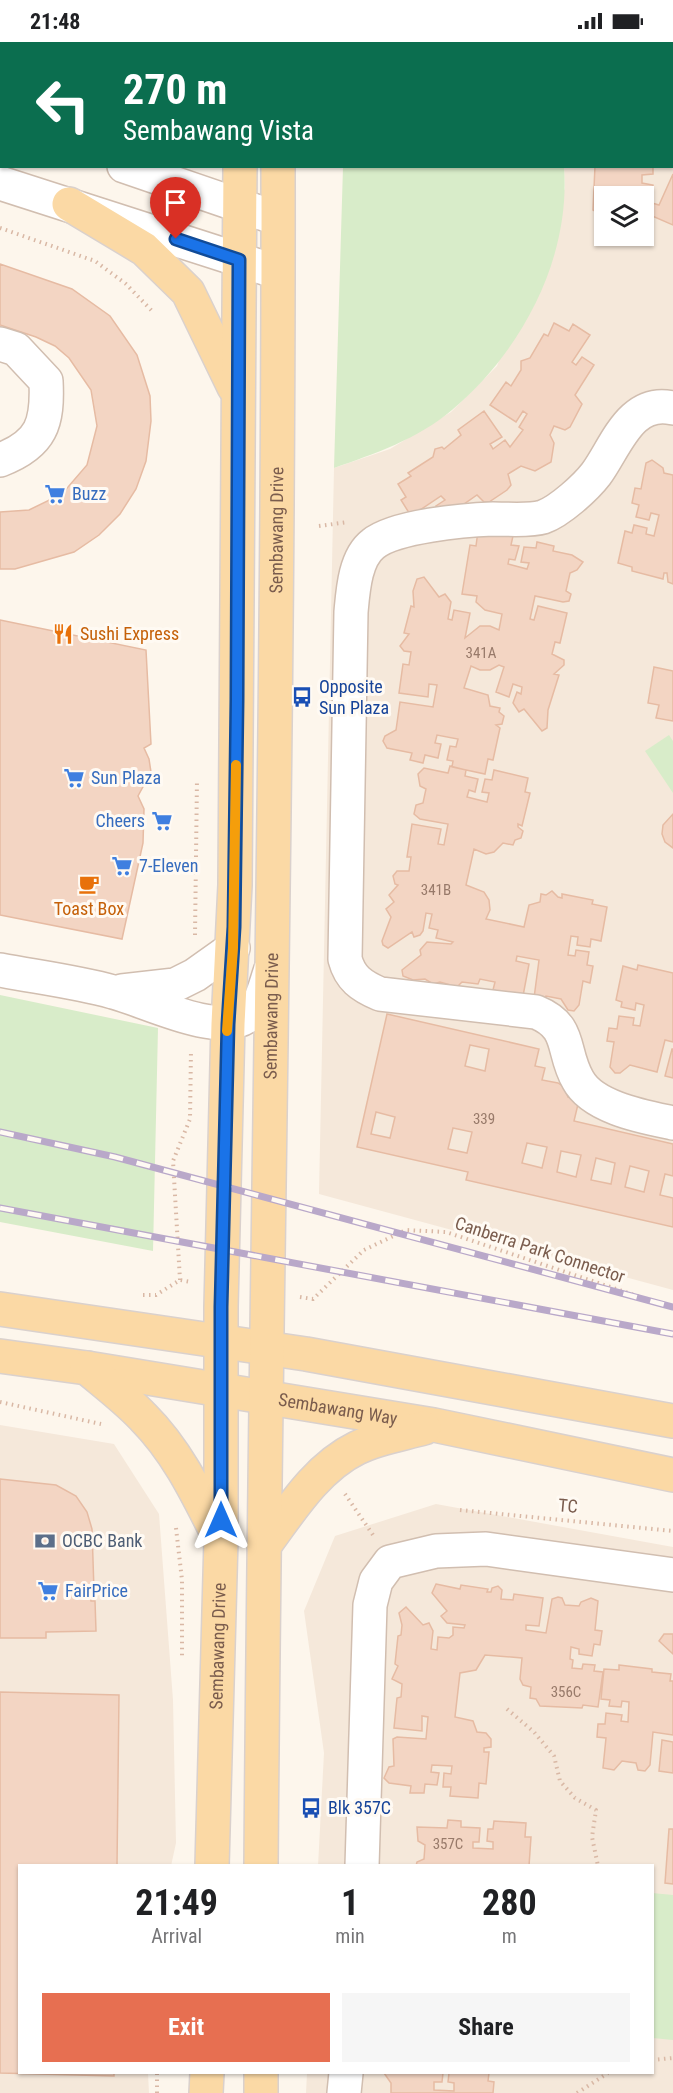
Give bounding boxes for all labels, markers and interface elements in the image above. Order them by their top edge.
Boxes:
text: 21:48 [30,9,81,34]
text: 270 m [123,65,228,114]
icon: left [24,66,102,144]
text: Sembawang Vista [123,115,314,147]
pin [150,177,201,239]
icon: arrive [159,186,192,219]
map controls [594,186,654,246]
button: layers [594,186,654,246]
street label: Sembawang Drive [265,467,287,594]
supermarket icon: Buzz [43,482,67,506]
place label: Buzz [72,483,106,504]
restaurant icon: Sushi Express [51,622,75,646]
place label: Sushi Express [80,623,179,644]
house number: 341A [466,644,497,662]
place label: Opposite Sun Plaza [319,676,389,718]
bus stop icon: Opposite Sun Plaza [290,685,314,709]
supermarket icon: Sun Plaza [62,766,86,790]
place label: Sun Plaza [91,767,161,788]
supermarket icon: Cheers [150,809,174,833]
place label: Cheers [96,810,145,831]
supermarket icon: 7-Eleven [110,854,134,878]
place label: 7-Eleven [139,855,199,876]
cafe icon: Toast Box [77,872,101,896]
house number: 341B [421,881,451,899]
place label: Toast Box [54,898,124,919]
street label: Sembawang Drive [260,952,282,1080]
house number: 339 [473,1110,495,1128]
street label: Canberra Park Connector [452,1212,628,1287]
street label: Sembawang Way [277,1389,399,1429]
position arrow [189,1488,253,1552]
street label: TC [558,1494,579,1517]
bank icon: OCBC Bank [33,1529,57,1553]
place label: OCBC Bank [62,1530,142,1551]
supermarket icon: FairPrice [36,1579,60,1603]
place label: FairPrice [65,1580,128,1601]
street label: Sembawang Drive [205,1582,230,1710]
house number: 356C [551,1683,581,1701]
bus stop icon: Blk 357C [299,1796,323,1820]
place label: Blk 357C [328,1797,391,1818]
house number: 357C [433,1835,463,1853]
text: 21:49 [135,1882,218,1924]
text: 1 [341,1882,359,1924]
text: 280 [482,1882,537,1924]
text: Arrival [151,1924,202,1948]
text: min [335,1924,365,1948]
text: m [502,1924,517,1948]
button: Exit [42,1993,330,2062]
button: Share [342,1993,630,2062]

